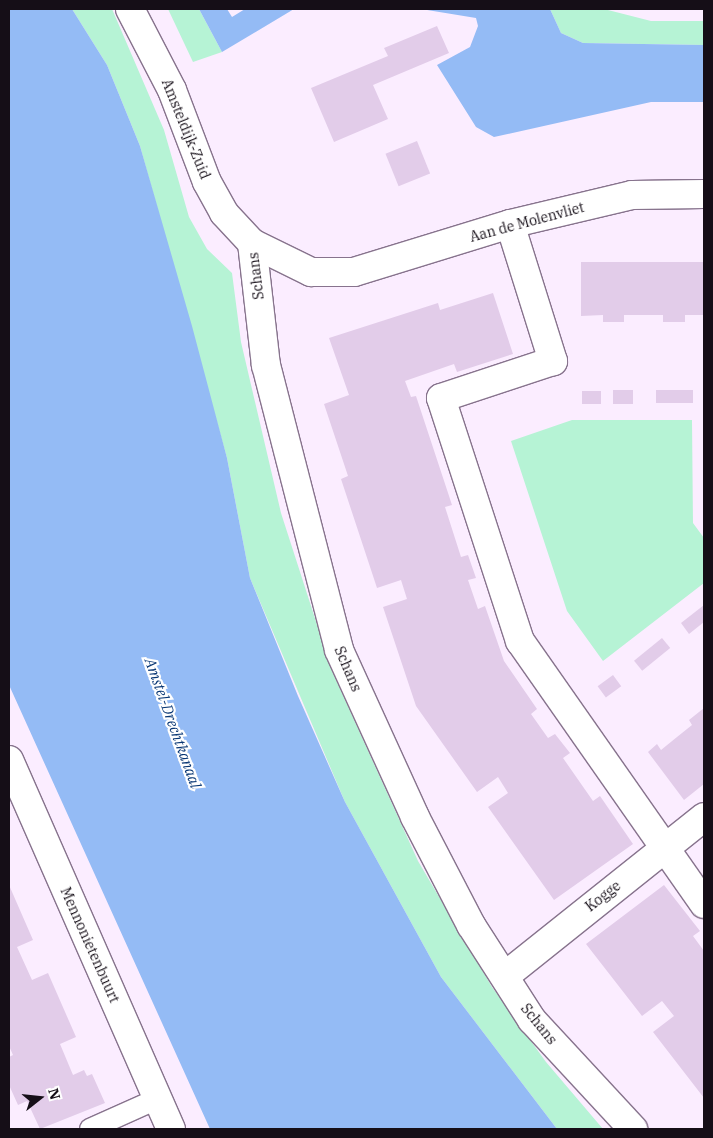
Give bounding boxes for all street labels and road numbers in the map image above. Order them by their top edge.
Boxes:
street label: Amsteldijk-Zuid [158,77,214,181]
street label: Aan de Molenvliet [468,199,586,245]
street label: Schans [245,251,267,301]
street label: Schans [331,644,365,694]
street label: Kogge [582,877,624,915]
street label: Mennonietenbuurt [57,885,123,1005]
street label: Schans [517,1000,561,1048]

